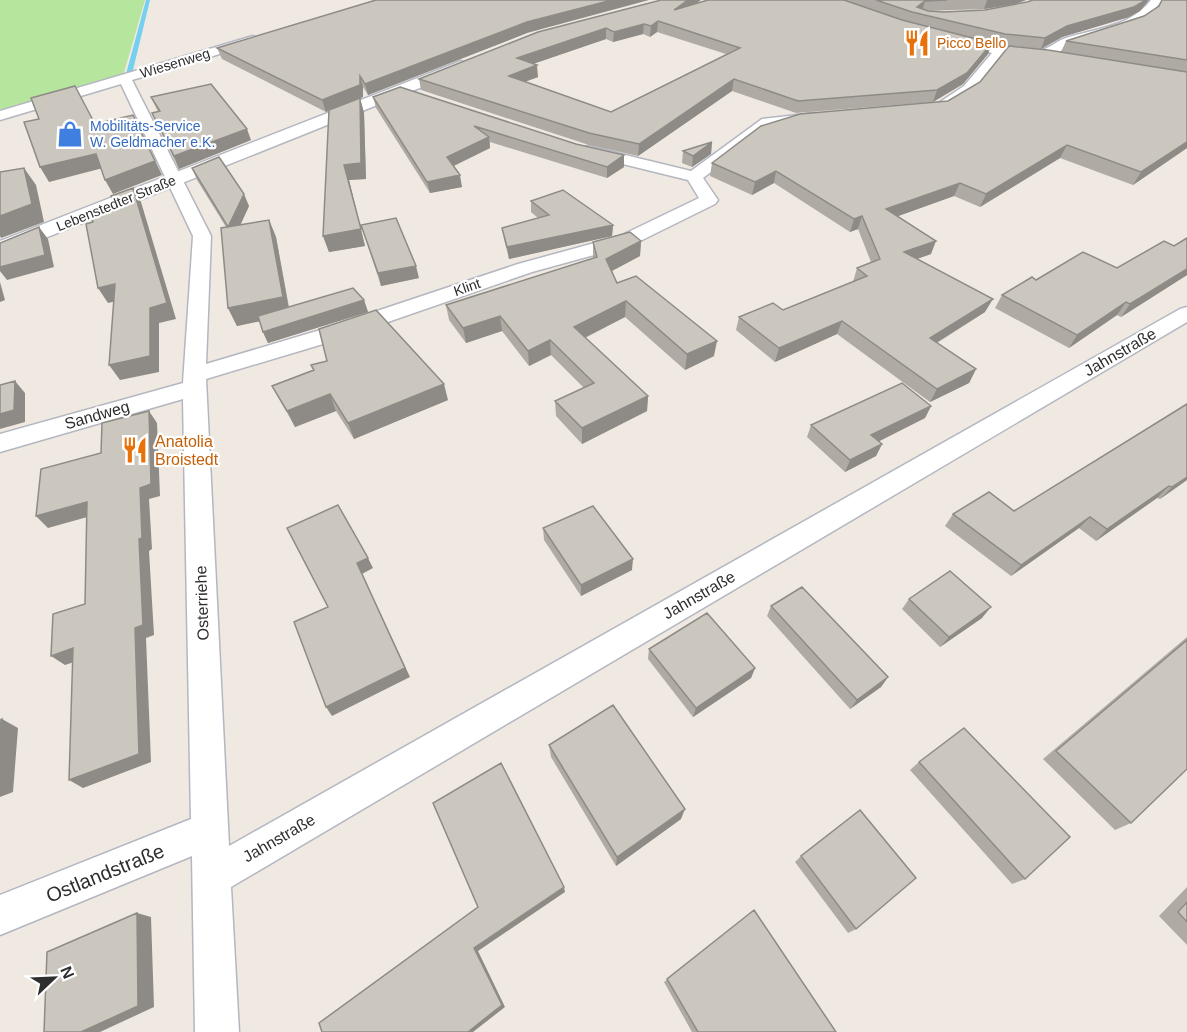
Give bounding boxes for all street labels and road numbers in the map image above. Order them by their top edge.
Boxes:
street label: Wiesenweg [138,45,212,81]
street label: Lebenstedter Straße [54,172,178,234]
street label: Klint [452,275,483,299]
street label: Jahnstraße [1081,325,1159,379]
street label: Sandweg [63,398,131,432]
street label: Osterriehe [192,565,212,641]
street label: Jahnstraße [660,568,738,622]
street label: Jahnstraße [240,811,318,865]
street label: Ostlandstraße [43,839,167,907]

